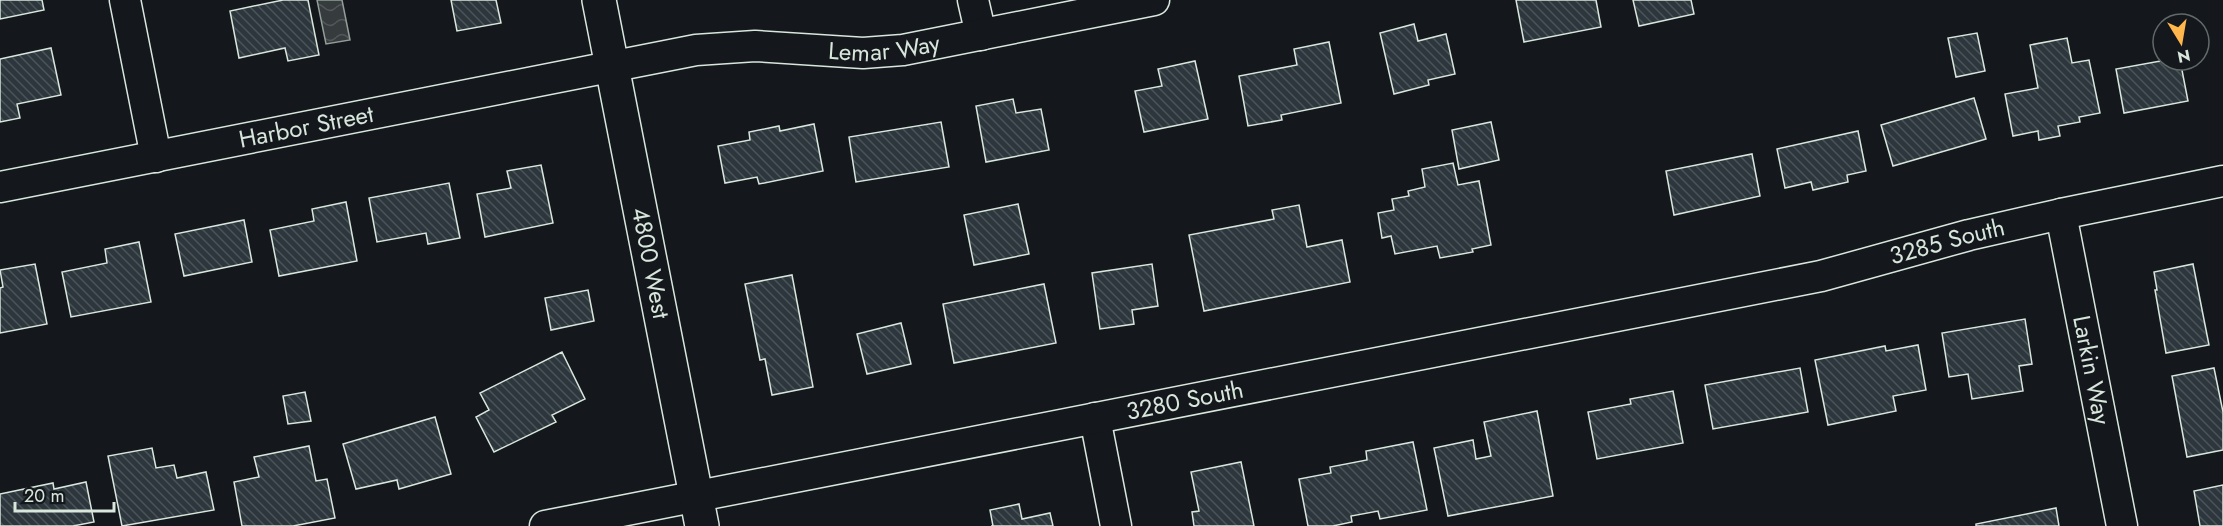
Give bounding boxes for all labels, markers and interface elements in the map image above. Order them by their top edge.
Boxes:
north arrow [2151,12,2211,72]
street label: Lemar Way [827,25,943,70]
text: N [2175,44,2192,69]
street label: Harbor Street [236,96,377,157]
street label: 4800 West [623,204,679,322]
street label: 3285 South [1885,209,2008,273]
street label: Larkin Way [2064,312,2120,428]
street label: 3280 South [1123,372,1246,429]
scale bar [15,475,114,513]
text: 20 m [24,483,64,509]

